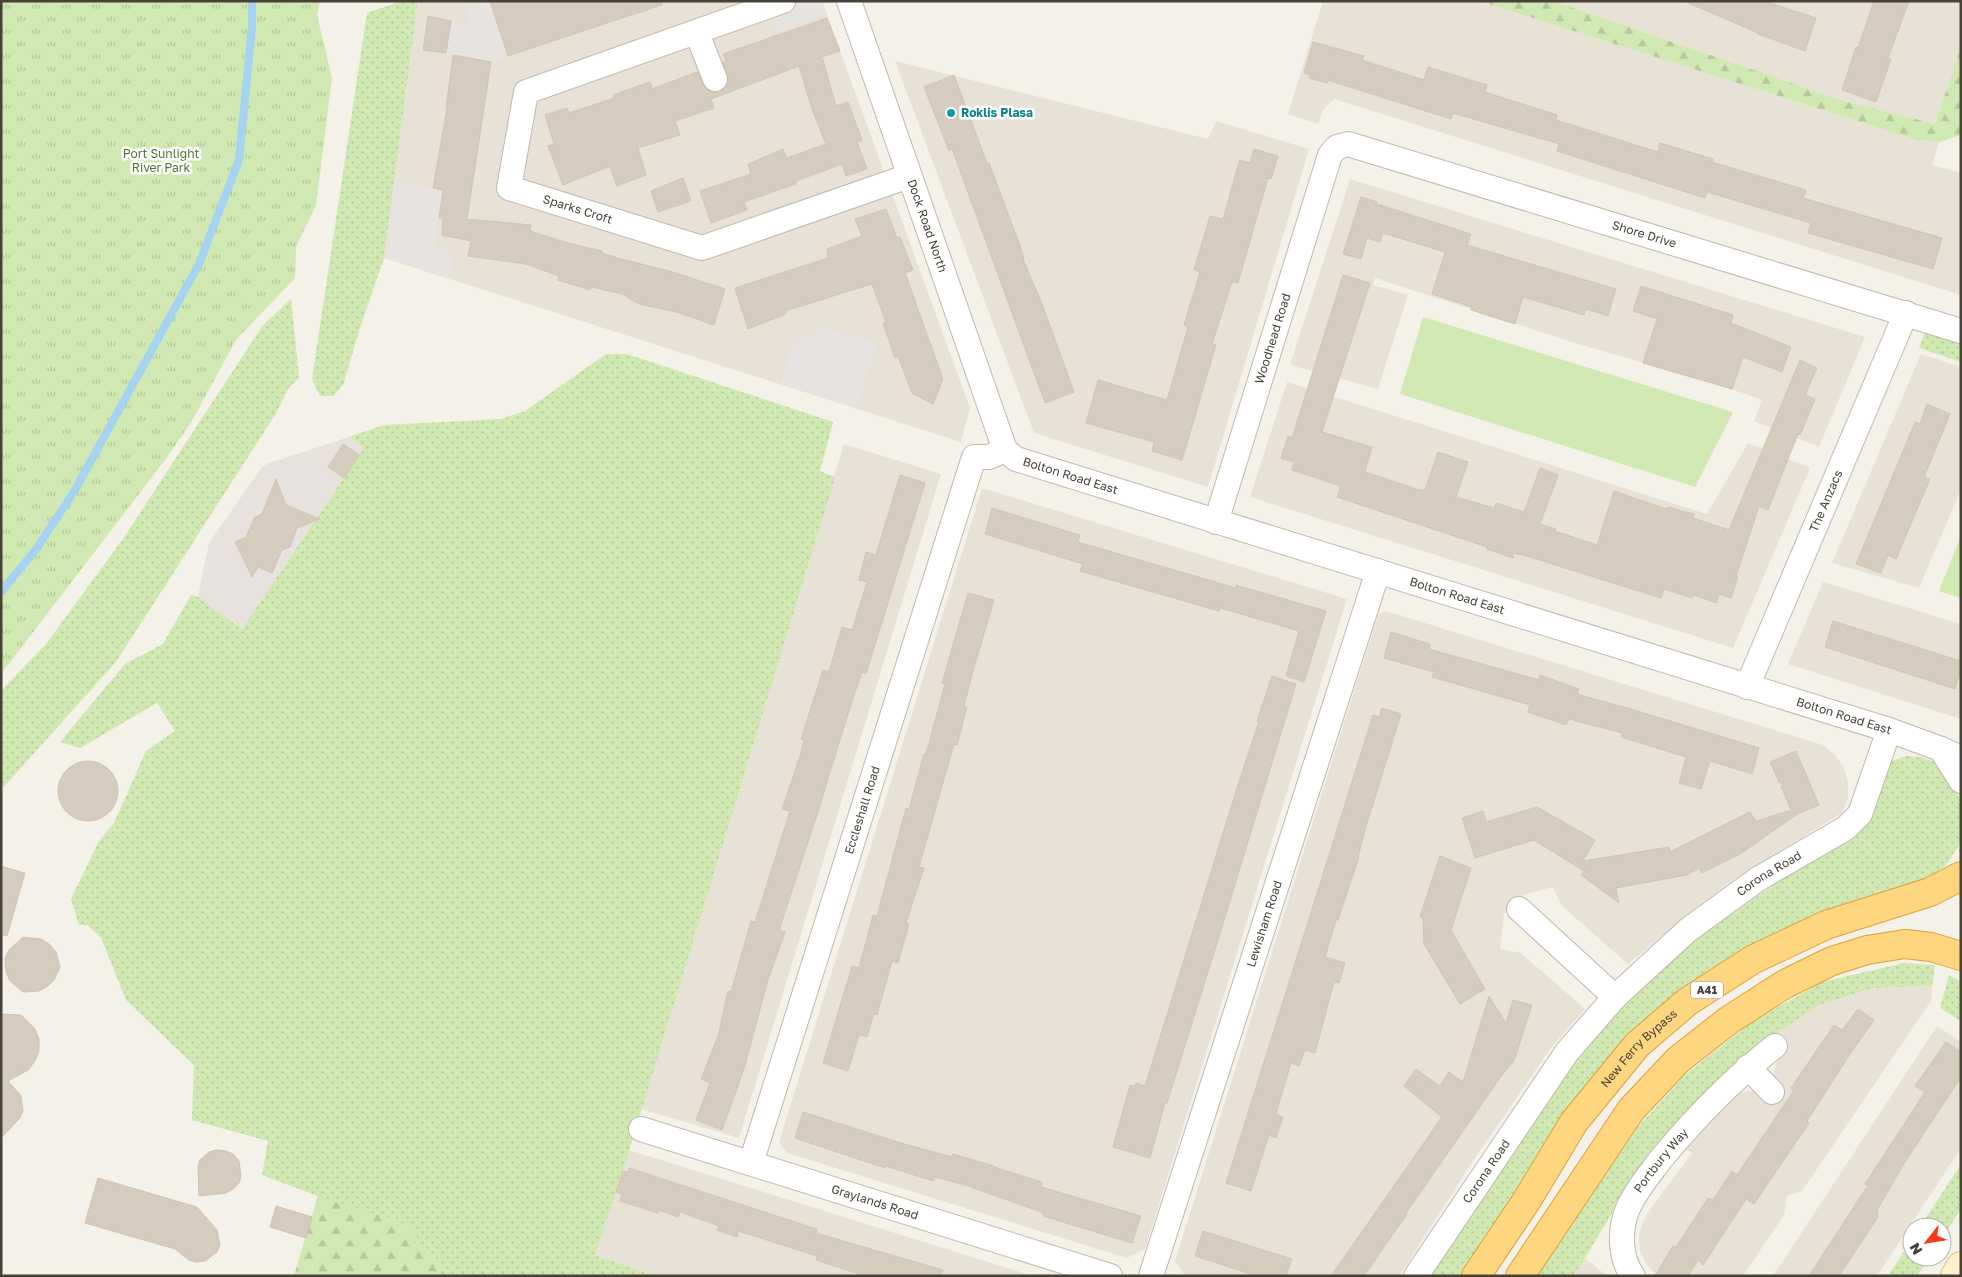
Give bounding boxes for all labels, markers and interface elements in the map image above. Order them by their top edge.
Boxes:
place label: Roklis Plasa [961,105,1033,120]
marker: Roklis Plasa [945,107,957,119]
park label: Port Sunlight River Park [123,146,199,175]
street label: Dock Road North [904,177,951,274]
street label: Sparks Croft [541,191,615,227]
street label: Shore Drive [1610,217,1678,251]
street label: Woodhead Road [1251,291,1294,386]
street label: Bolton Road East [1021,454,1120,497]
street label: The Anzacs [1806,468,1845,534]
street label: Bolton Road East [1408,574,1507,617]
street label: Bolton Road East [1795,694,1894,737]
street label: Eccleshall Road [841,764,883,856]
street label: Corona Road [1733,847,1804,899]
street label: Lewisham Road [1243,878,1285,969]
road number: A41 [1691,982,1723,998]
street label: New Ferry Bypass [1597,1006,1680,1090]
street label: Portbury Way [1630,1125,1691,1195]
street label: Corona Road [1459,1136,1513,1206]
street label: Graylands Road [829,1181,920,1222]
north arrow [1902,1217,1952,1267]
text: N [1905,1240,1925,1258]

